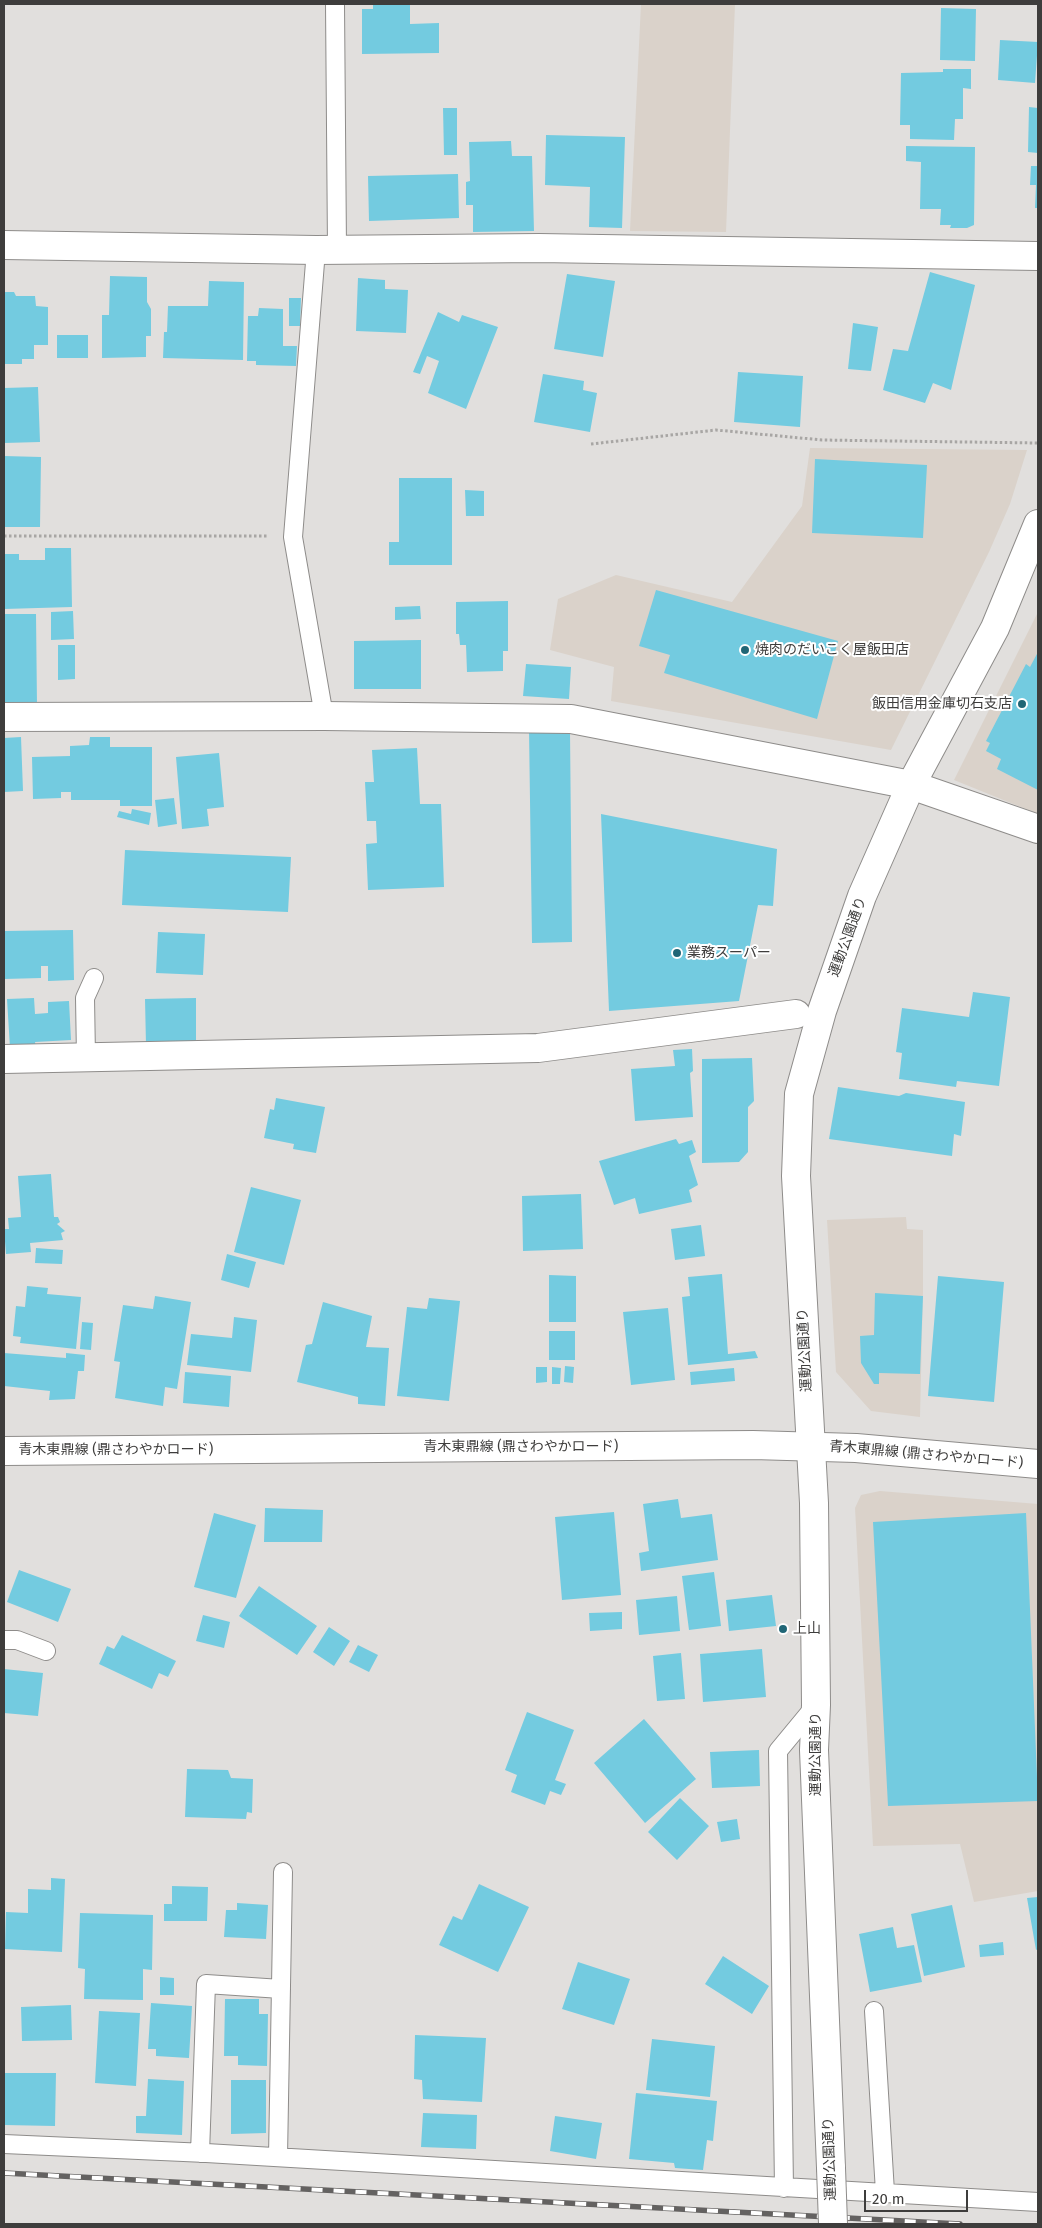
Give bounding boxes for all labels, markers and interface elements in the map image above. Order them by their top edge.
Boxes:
place label: 焼肉のだいこく屋飯田店 [755,642,909,658]
marker: 焼肉のだいこく屋飯田店 [739,644,751,656]
place label: 飯田信用金庫切石支店 [872,696,1012,712]
marker: 飯田信用金庫切石支店 [1016,698,1028,710]
street label: 運動公園通り [826,895,870,979]
place label: 業務スーパー [687,945,771,961]
marker: 業務スーパー [671,947,683,959]
street label: 運動公園通り [794,1308,816,1392]
street label: 青木東鼎線 (鼎さわやかロード) [828,1438,1024,1472]
street label: 青木東鼎線 (鼎さわやかロード) [424,1439,618,1455]
street label: 青木東鼎線 (鼎さわやかロード) [19,1442,213,1458]
place label: 上山 [793,1621,821,1637]
marker: 上山 [777,1623,789,1635]
street label: 運動公園通り [808,1712,824,1796]
street label: 運動公園通り [820,2117,840,2201]
scale bar [867,2180,971,2212]
text: 20 m [872,2190,905,2208]

